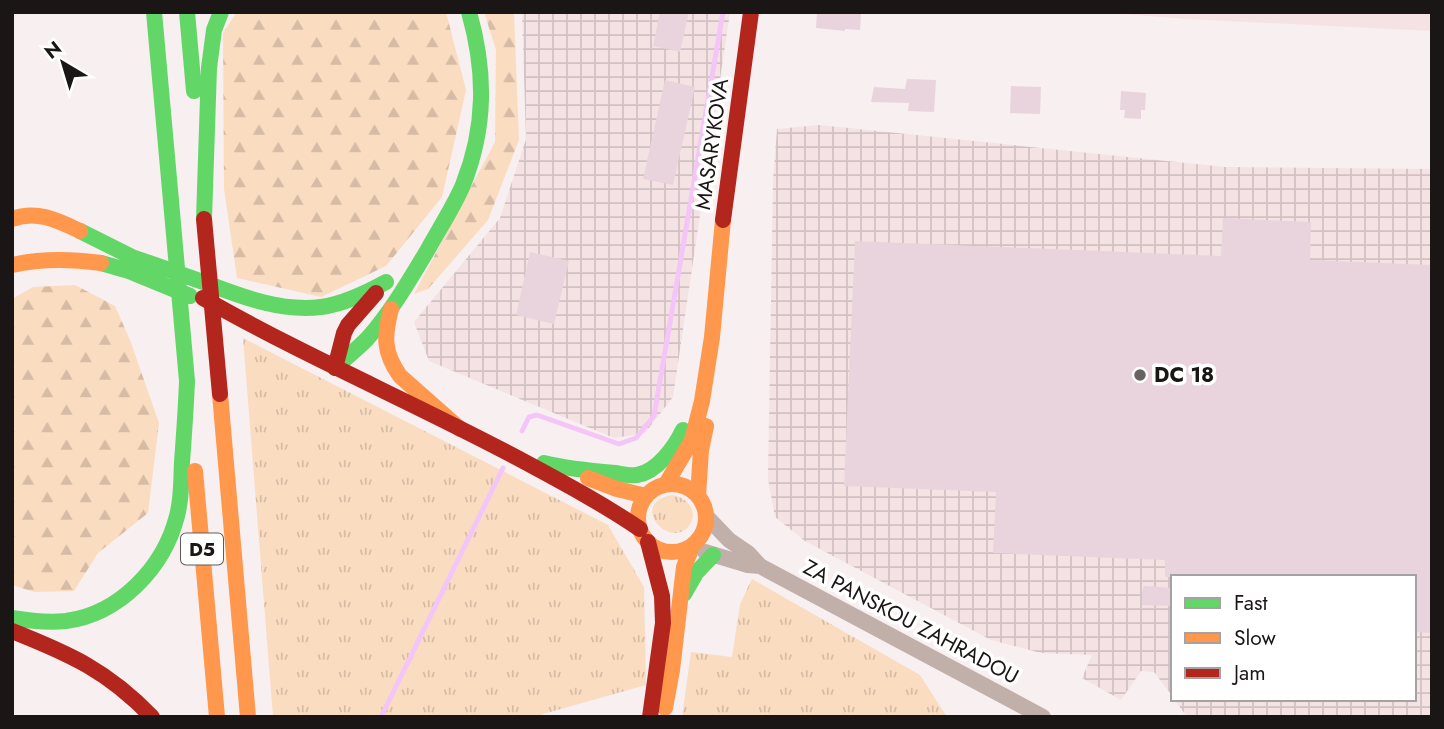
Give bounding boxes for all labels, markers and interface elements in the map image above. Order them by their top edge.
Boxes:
north arrow [28,28,98,98]
text: N [39,35,67,65]
street label: MASARYKOVA [688,76,736,212]
place label: DC 18 [1154,360,1214,390]
marker: DC 18 [1132,367,1148,383]
road number: D5 [181,534,223,564]
street label: ZA PANSKOU ZAHRADOU [798,552,1024,692]
legend [1171,575,1416,701]
text: Fast [1234,588,1267,618]
text: Slow [1234,623,1276,653]
text: Jam [1231,658,1266,688]

